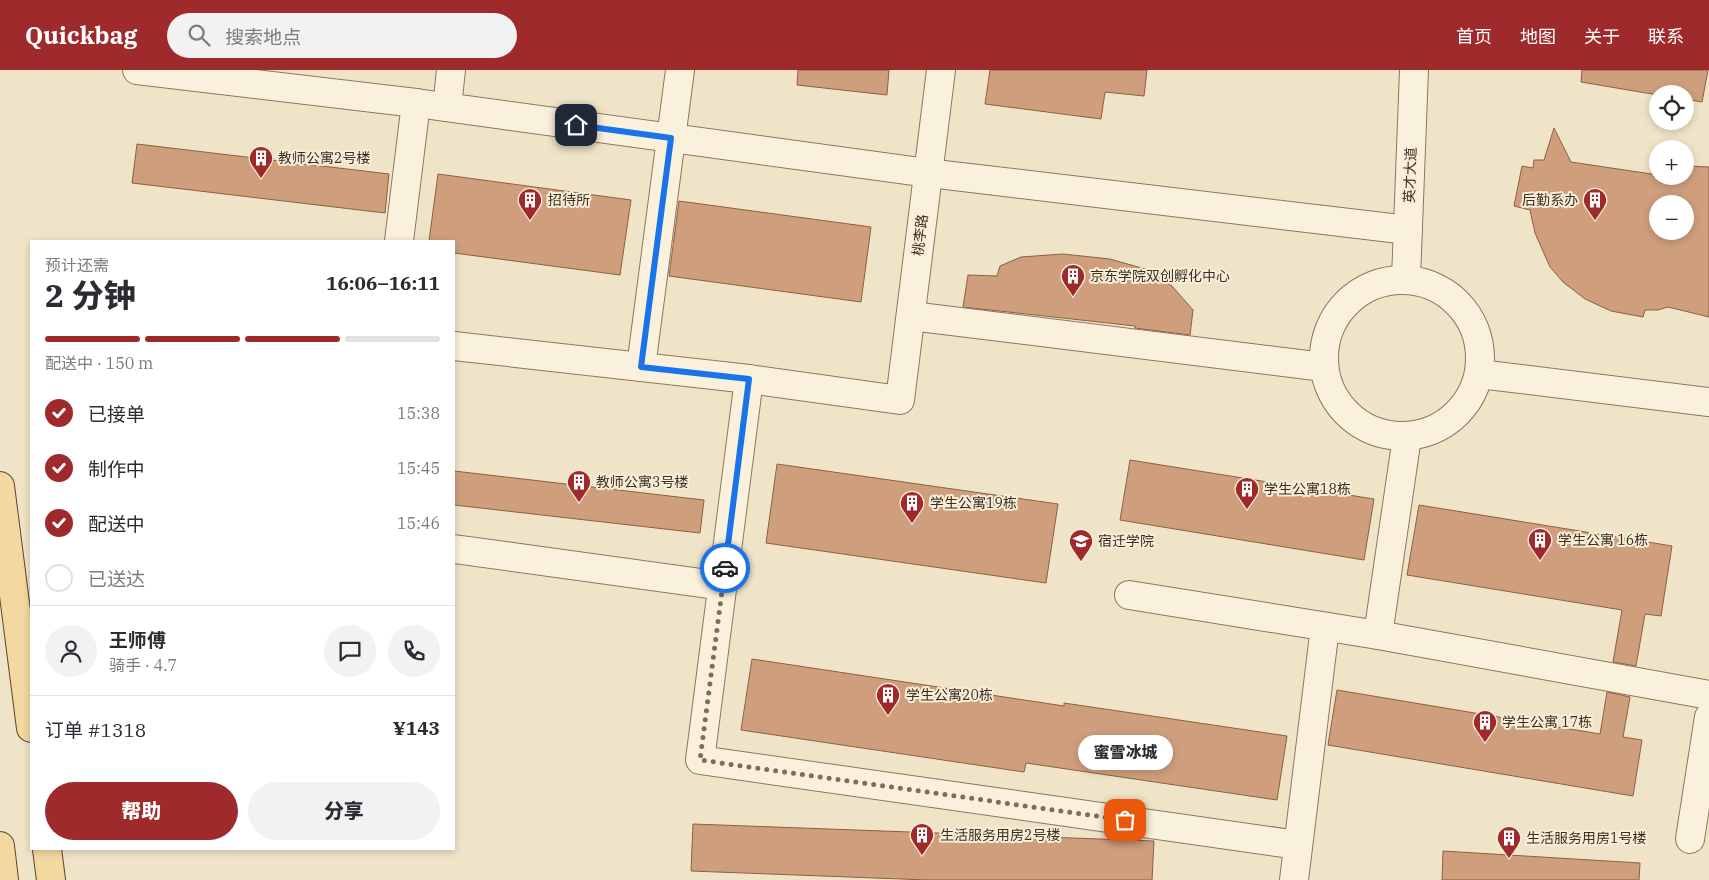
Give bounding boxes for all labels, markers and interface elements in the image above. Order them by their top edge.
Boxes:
search box [167,13,517,58]
text: Quickbag [25,19,137,51]
icon: search [185,21,213,49]
text: 搜索地点 [225,25,301,49]
text: 首页 [1456,25,1492,48]
text: 地图 [1520,25,1556,48]
text: 关于 [1584,25,1620,48]
text: 联系 [1648,25,1684,48]
map controls [1649,85,1694,240]
button: locate [1649,85,1694,130]
pin [555,104,597,146]
icon: home [562,111,590,139]
button: + [1649,140,1694,185]
building icon: 教师公寓2号楼 [248,145,274,179]
street label: 英才大道 [1400,147,1420,203]
place label: 教师公寓2号楼 [278,149,370,167]
building icon: 招待所 [517,187,543,221]
building icon: 后勤系办 [1582,187,1608,221]
place label: 招待所 [548,191,590,209]
place label: 后勤系办 [1522,191,1578,209]
button: − [1649,195,1694,240]
street label: 桃李路 [909,213,931,257]
text: 预计还需 [45,255,109,275]
building icon: 京东学院双创孵化中心 [1060,263,1086,297]
place label: 京东学院双创孵化中心 [1090,267,1230,285]
text: 16:06–16:11 [326,271,440,295]
text: 2 分钟 [45,274,136,316]
text: 配送中 · 150 m [45,353,153,373]
icon: check [45,399,73,427]
text: 已接单 [88,402,145,426]
text: 15:38 [397,403,440,423]
icon: check [45,454,73,482]
text: 制作中 [88,457,145,481]
text: 15:45 [397,458,440,478]
building icon: 教师公寓3号楼 [566,469,592,503]
place label: 教师公寓3号楼 [596,473,688,491]
building icon: 学生公寓18栋 [1234,476,1260,510]
place label: 学生公寓18栋 [1264,480,1351,498]
building icon: 学生公寓19栋 [899,490,925,524]
place label: 学生公寓19栋 [930,494,1017,512]
icon: check [45,509,73,537]
text: 配送中 [88,512,145,536]
text: 15:46 [397,513,440,533]
building icon: 学生公寓 16栋 [1527,527,1553,561]
school or university icon: 宿迁学院 [1068,528,1094,562]
place label: 学生公寓 16栋 [1558,531,1648,549]
place label: 宿迁学院 [1098,532,1154,550]
courier [700,543,750,593]
icon: car [711,554,739,582]
text: 已送达 [88,567,145,591]
button: person [45,625,97,677]
button: chat [324,625,376,677]
button: phone [388,625,440,677]
text: 王师傅 [109,628,166,652]
text: 骑手 · 4.7 [109,655,177,675]
building icon: 学生公寓20栋 [875,682,901,716]
place label: 学生公寓20栋 [906,686,993,704]
building icon: 学生公寓 17栋 [1472,709,1498,743]
place label: 学生公寓 17栋 [1502,713,1592,731]
text: ¥143 [393,716,440,740]
text: 订单 #1318 [45,718,146,742]
callout: 蜜雪冰城 [1078,735,1172,770]
text: 蜜雪冰城 [1093,742,1158,762]
button: 帮助 [45,782,238,840]
button: 分享 [248,782,440,840]
pin [1104,799,1146,841]
icon: bag [1111,806,1139,834]
building icon: 生活服务用房2号楼 [909,822,935,856]
building icon: 生活服务用房1号楼 [1496,825,1522,859]
place label: 生活服务用房2号楼 [940,826,1060,844]
place label: 生活服务用房1号楼 [1526,829,1646,847]

